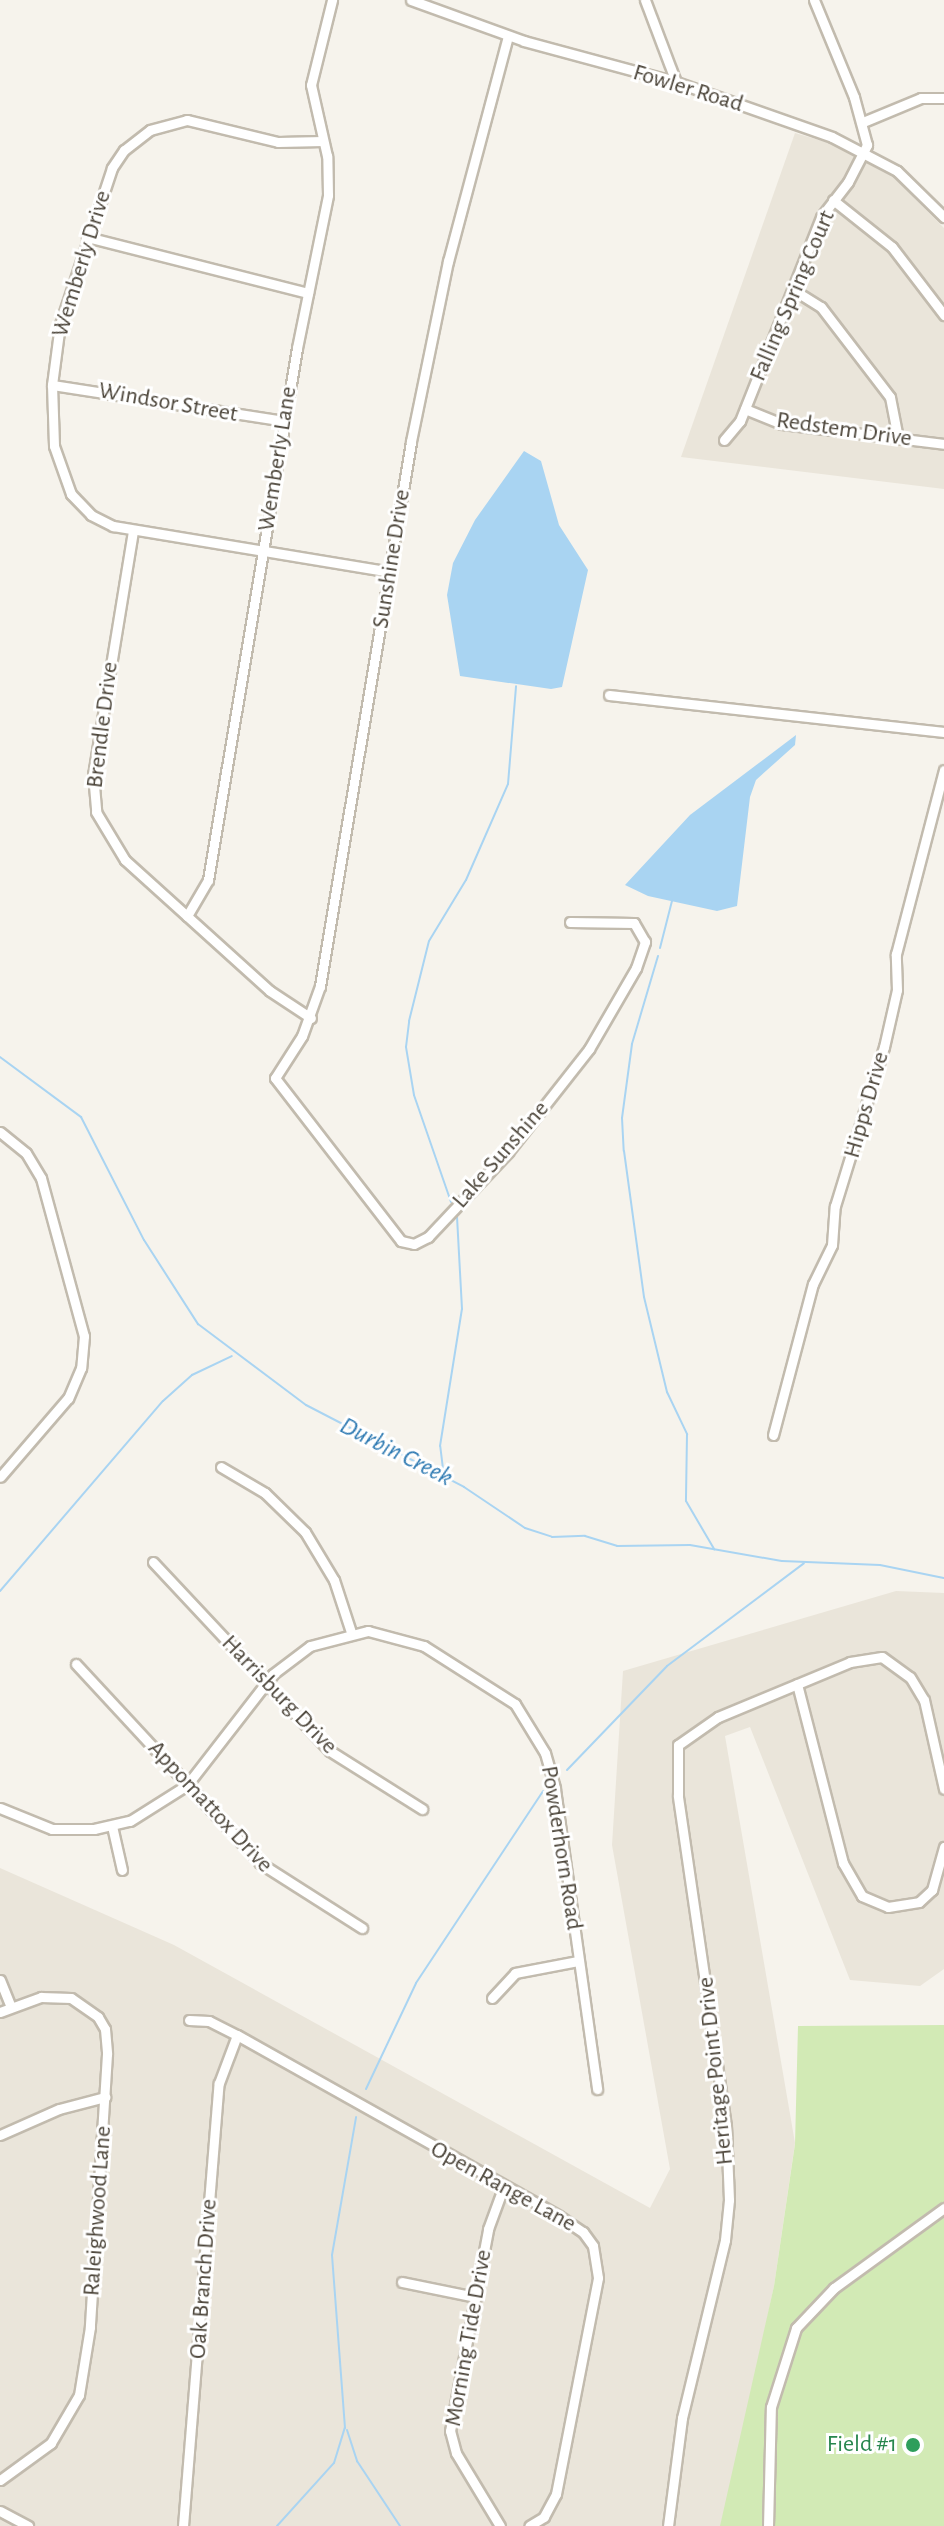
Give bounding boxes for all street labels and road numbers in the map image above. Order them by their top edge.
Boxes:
street label: Fowler Road [629,59,747,119]
street label: Wemberly Drive [46,187,118,341]
street label: Falling Spring Court [744,206,842,386]
street label: Windsor Street [96,377,240,429]
street label: Wemberly Lane [252,385,304,533]
street label: Redstem Drive [775,406,913,454]
street label: Sunshine Drive [367,488,417,630]
street label: Brendle Drive [81,660,125,790]
street label: Hipps Drive [838,1048,896,1162]
street label: Lake Sunshine [447,1095,555,1215]
street label: Harrisburg Drive [215,1629,343,1761]
street label: Appomattox Drive [141,1735,279,1879]
street label: Powderhorn Road [534,1764,588,1932]
street label: Heritage Point Drive [692,1976,740,2166]
street label: Raleighwood Lane [78,2125,118,2297]
street label: Open Range Lane [425,2135,581,2239]
street label: Oak Branch Drive [184,2198,224,2360]
street label: Morning Tide Drive [439,2247,499,2429]

